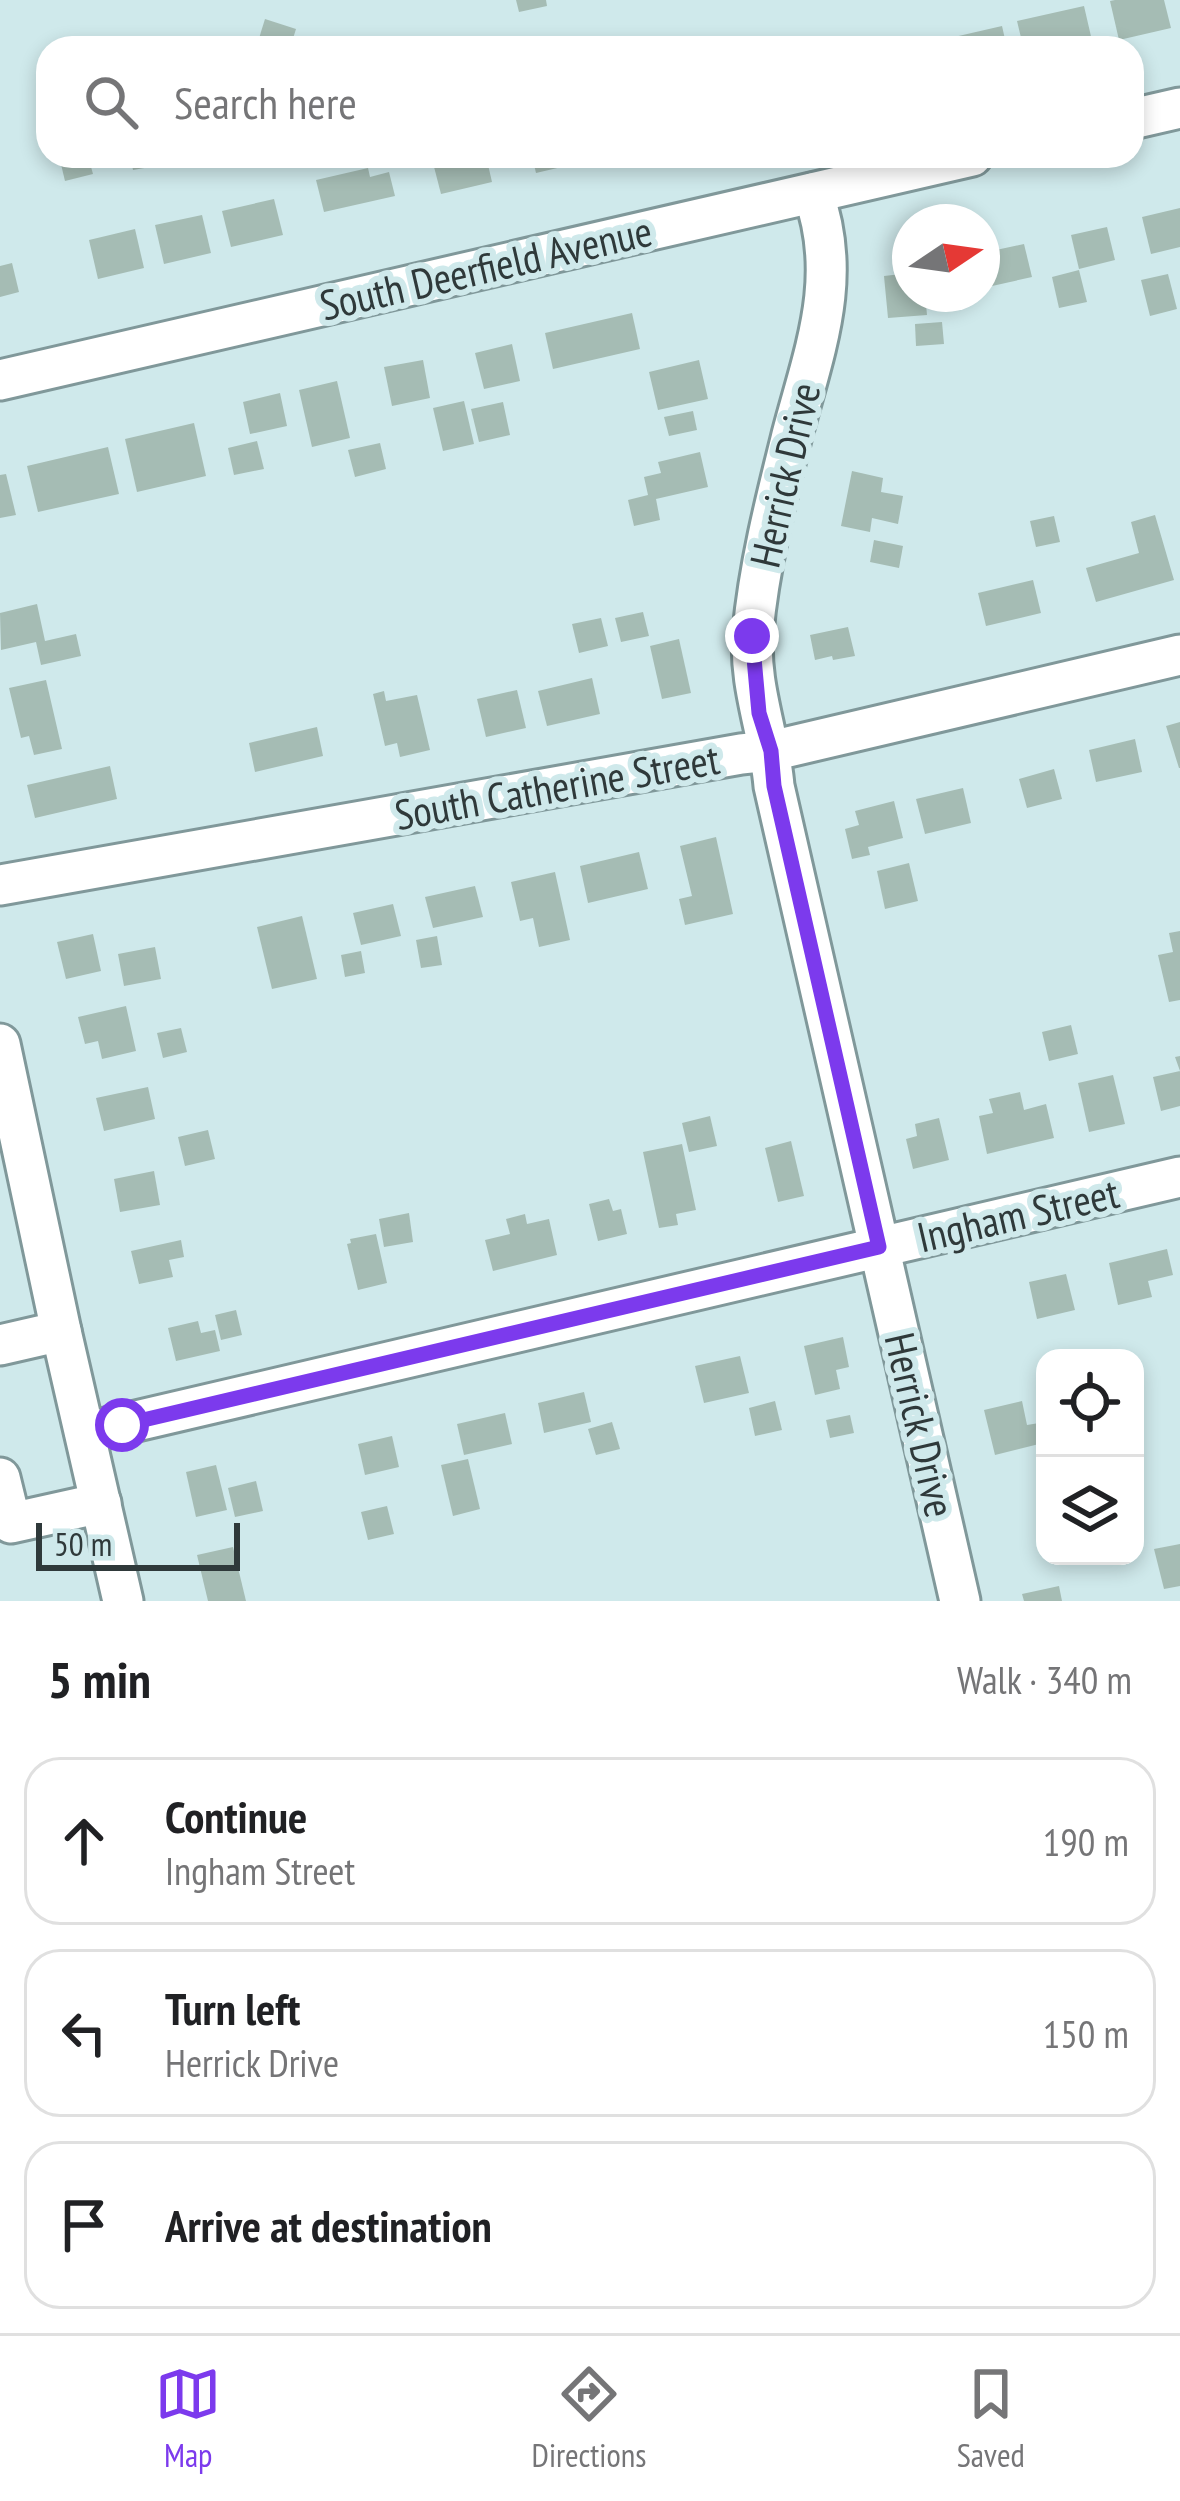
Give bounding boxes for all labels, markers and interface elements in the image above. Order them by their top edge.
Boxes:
search box [36,36,1144,168]
icon: search [78,69,144,135]
text: Search here [174,73,357,131]
street label: South Deerfield Avenue [315,203,657,332]
north arrow [892,204,1000,312]
street label: Herrick Drive [737,377,832,572]
route end [725,609,779,663]
street label: South Catherine Street [390,731,724,842]
street label: Ingham Street [912,1165,1124,1264]
street label: Herrick Drive [873,1327,968,1522]
map controls [1036,1349,1144,1565]
button: locate [1036,1349,1144,1457]
route start [95,1398,149,1452]
button: layers [1036,1457,1144,1565]
scale bar [36,1517,240,1570]
text: 50 m [54,1522,112,1565]
text: 5 min [48,1646,151,1712]
text: Walk · 340 m [957,1654,1132,1705]
text: Continue [165,1787,307,1845]
icon: ahead [51,1808,117,1874]
text: 190 m [1043,1816,1129,1867]
text: Ingham Street [165,1845,355,1896]
text: Turn left [165,1979,300,2037]
icon: left [51,2000,117,2066]
text: 150 m [1043,2008,1129,2059]
text: Herrick Drive [165,2037,339,2088]
icon: arrive [51,2192,117,2258]
text: Arrive at destination [165,2196,492,2254]
tab: Map [155,2361,221,2476]
tab: Directions [532,2361,646,2476]
tab: Saved [957,2361,1025,2476]

